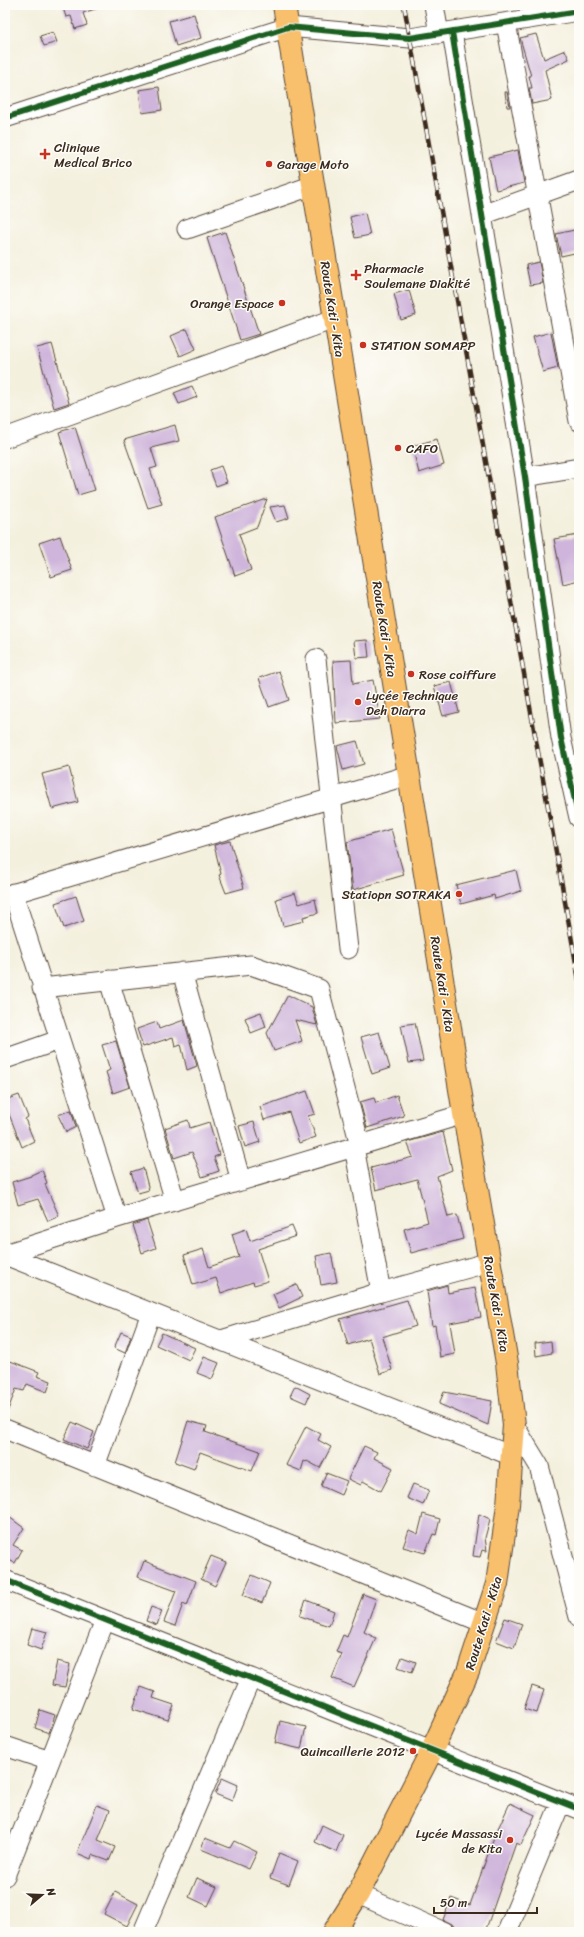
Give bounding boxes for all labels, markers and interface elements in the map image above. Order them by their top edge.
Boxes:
place label: Clinique Medical Brico [54,136,132,174]
marker: Clinique Medical Brico [39,148,51,160]
place label: Garage Moto [277,153,349,176]
marker: Garage Moto [264,159,274,169]
place label: Pharmacie Soulemane Diakité [364,257,470,295]
street label: Route Kati - Kita [314,259,352,359]
marker: Pharmacie Soulemane Diakité [351,270,361,280]
place label: Orange Espace [190,292,274,315]
marker: Orange Espace [277,298,287,308]
place label: STATION SOMAPP [371,334,476,357]
marker: STATION SOMAPP [358,340,368,350]
place label: CAFO [406,437,438,460]
marker: CAFO [393,443,403,453]
street label: Route Kati - Kita [366,579,404,679]
place label: Rose coiffure [419,663,496,686]
marker: Rose coiffure [406,669,416,679]
place label: Lycée Technique Deh Diarra [366,684,459,722]
marker: Lycée Technique Deh Diarra [353,697,363,707]
place label: Statiopn SOTRAKA [342,883,451,906]
marker: Statiopn SOTRAKA [454,889,464,899]
street label: Route Kati - Kita [424,934,462,1034]
street label: Route Kati - Kita [477,1254,516,1354]
street label: Route Kati - Kita [458,1573,509,1673]
place label: Quincaillerie 2012 [301,1740,405,1763]
marker: Quincaillerie 2012 [408,1746,418,1756]
place label: Lycée Massassi de Kita [416,1822,502,1860]
marker: Lycée Massassi de Kita [505,1835,515,1845]
north arrow [22,1875,62,1915]
text: N [40,1884,61,1899]
scale bar [434,1889,537,1915]
text: 50 m [440,1892,467,1914]

